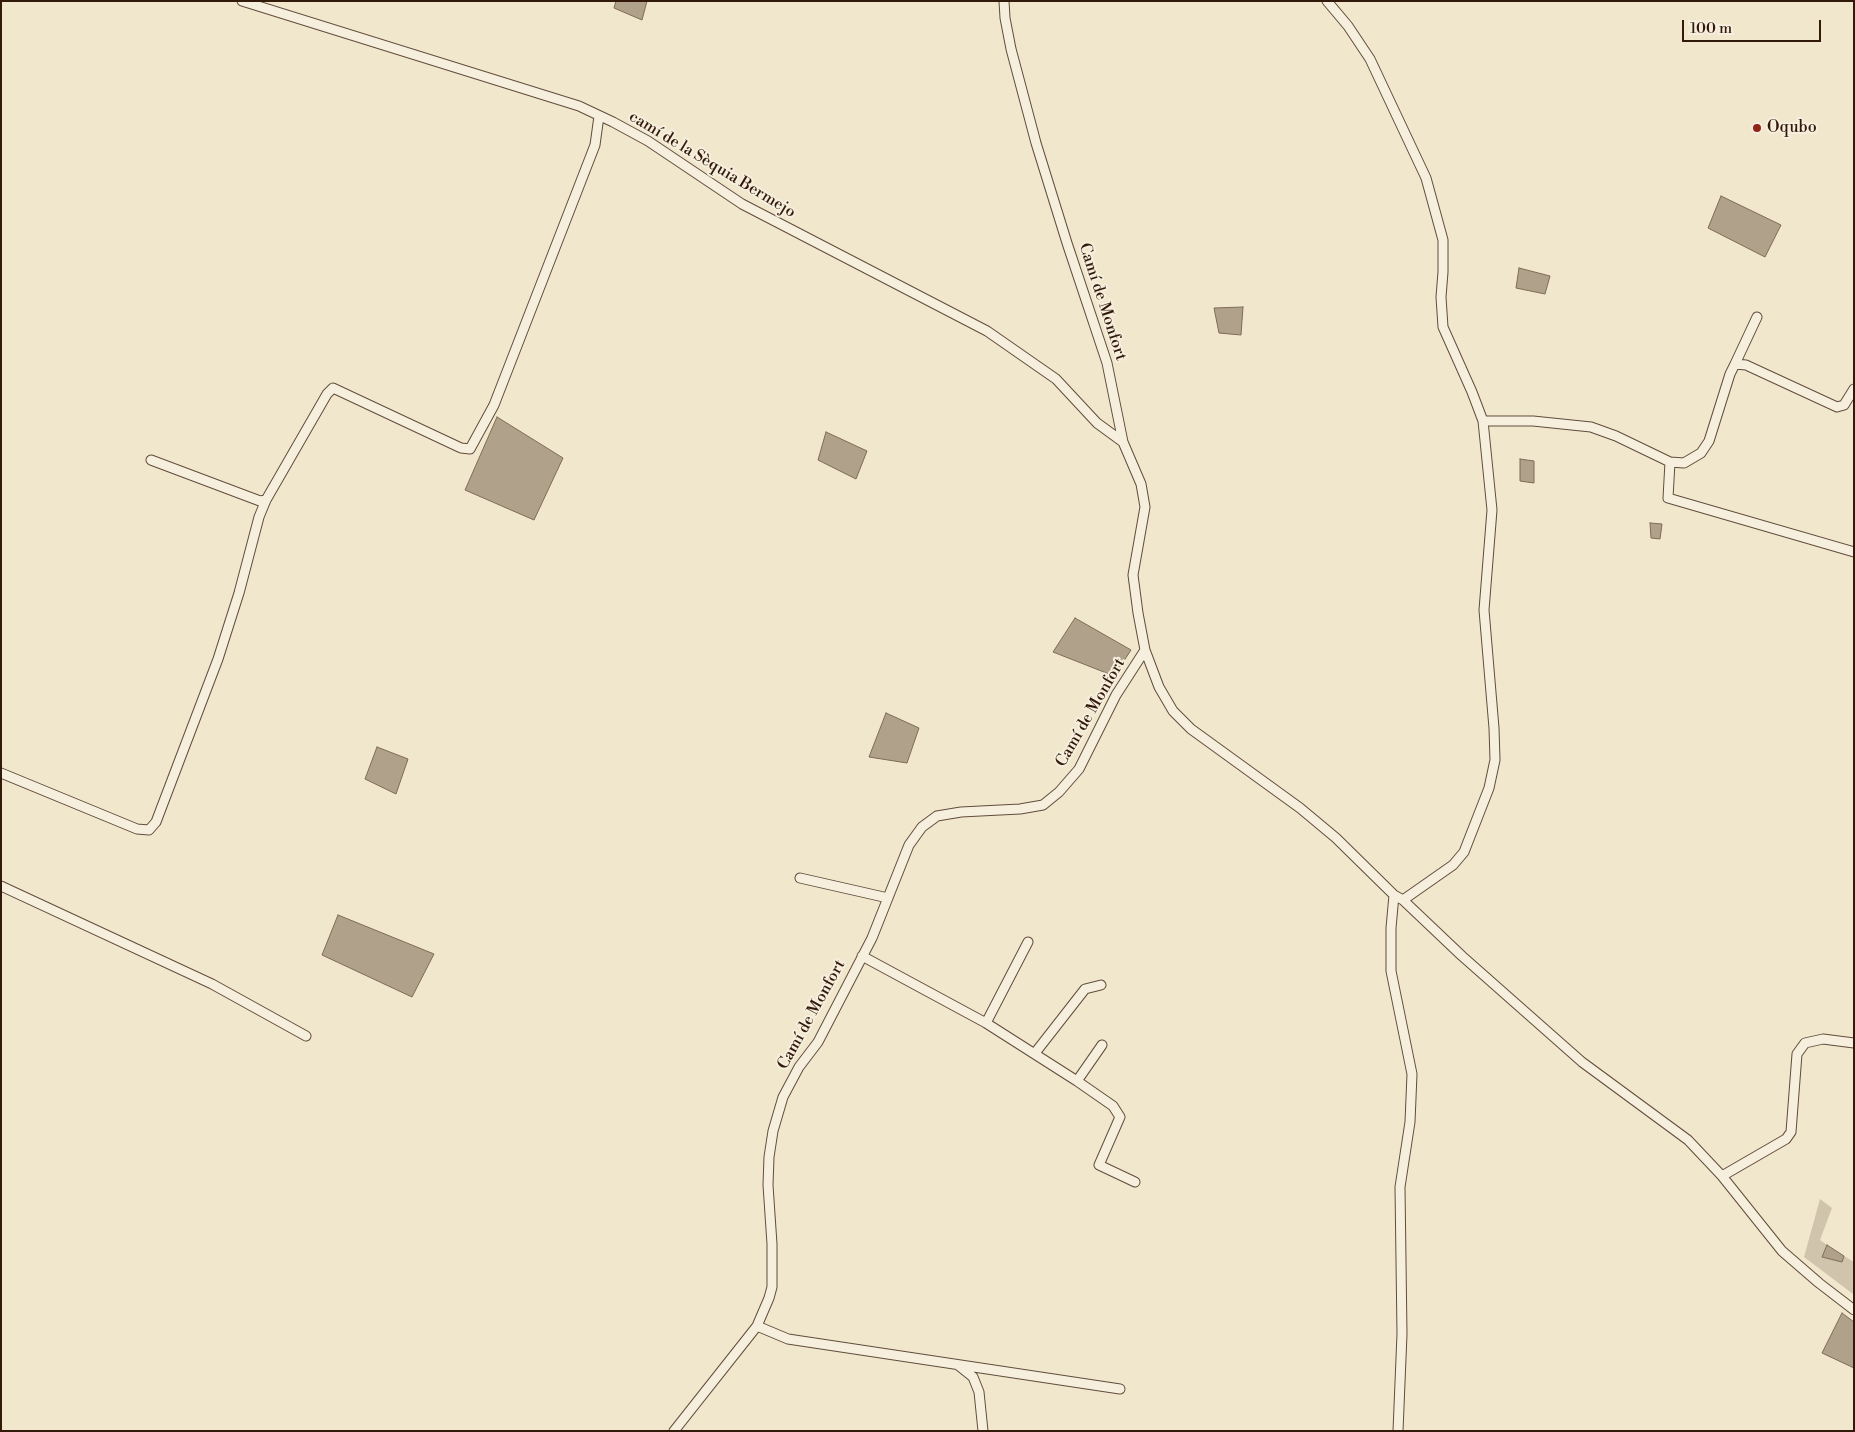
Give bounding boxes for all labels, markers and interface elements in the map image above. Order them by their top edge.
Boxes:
scale bar [1685,10,1824,42]
text: 100 m [1690,19,1732,38]
street label: camí de la Sèquia Bermejo [625,108,799,222]
place label: Oqubo [1767,118,1817,138]
marker: Oqubo [1751,122,1763,134]
street label: Camí de Monfort [1074,241,1130,363]
street label: Camí de Monfort [1052,655,1130,771]
street label: Camí de Monfort [774,957,850,1073]

